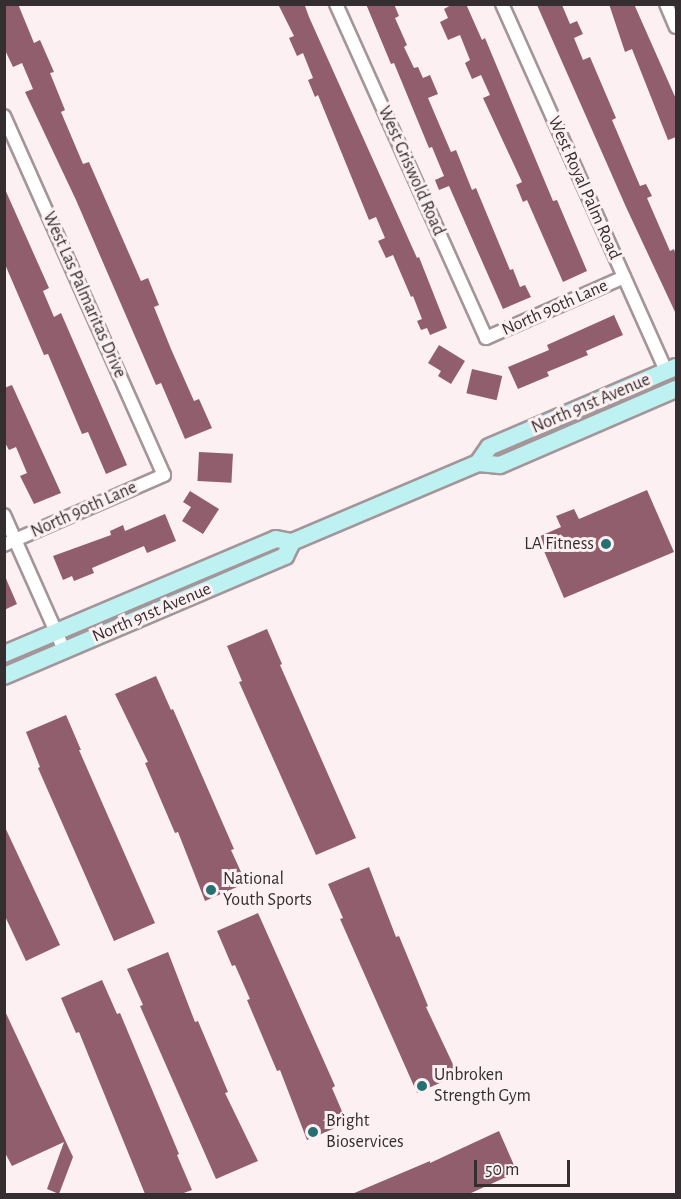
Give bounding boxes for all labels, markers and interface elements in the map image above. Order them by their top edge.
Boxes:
street label: West Griswold Road [373,103,449,239]
street label: West Royal Palm Road [543,113,625,263]
street label: West Las Palmaritas Drive [38,208,130,382]
street label: North 90th Lane [499,275,611,341]
street label: North 91st Avenue [528,369,654,439]
street label: North 90th Lane [28,477,140,543]
place label: LA Fitness [524,533,594,555]
marker: LA Fitness [599,537,613,551]
street label: North 91st Avenue [89,578,215,648]
place label: National Youth Sports [223,869,312,912]
marker: National Youth Sports [204,883,218,897]
place label: Unbroken Strength Gym [434,1065,531,1108]
marker: Unbroken Strength Gym [415,1079,429,1093]
place label: Bright Bioservices [326,1111,404,1154]
marker: Bright Bioservices [304,1123,322,1141]
scale bar [477,1148,573,1186]
text: 50 m [485,1161,519,1179]

